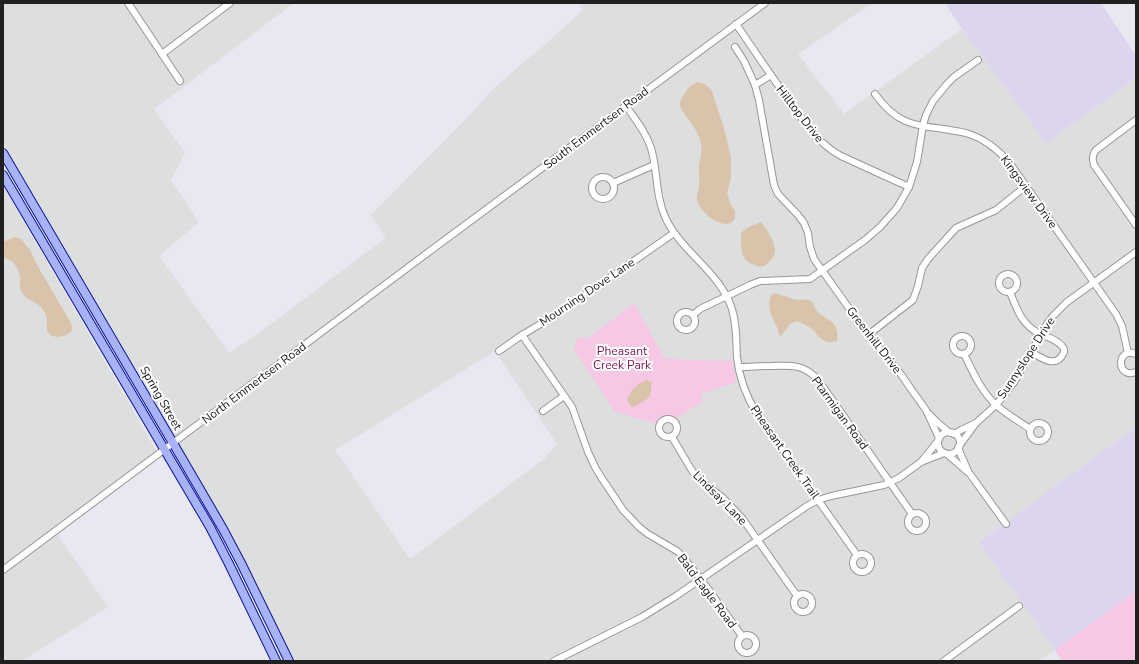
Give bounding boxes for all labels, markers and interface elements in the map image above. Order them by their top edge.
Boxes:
street label: Hilltop Drive [773,82,827,146]
street label: South Emmertsen Road [540,83,652,173]
street label: Kingsview Drive [997,152,1061,232]
street label: Mourning Dove Lane [536,254,638,330]
street label: Greenhill Drive [843,303,905,377]
street label: Sunnyslope Drive [994,314,1058,402]
street label: North Emmertsen Road [198,338,310,428]
park label: Pheasant Creek Park [593,343,652,373]
street label: Spring Street [136,363,186,433]
street label: Ptarmigan Road [808,373,872,453]
street label: Pheasant Creek Trail [747,402,824,502]
street label: Lindsay Lane [689,467,751,529]
street label: Bald Eagle Road [674,551,740,631]

